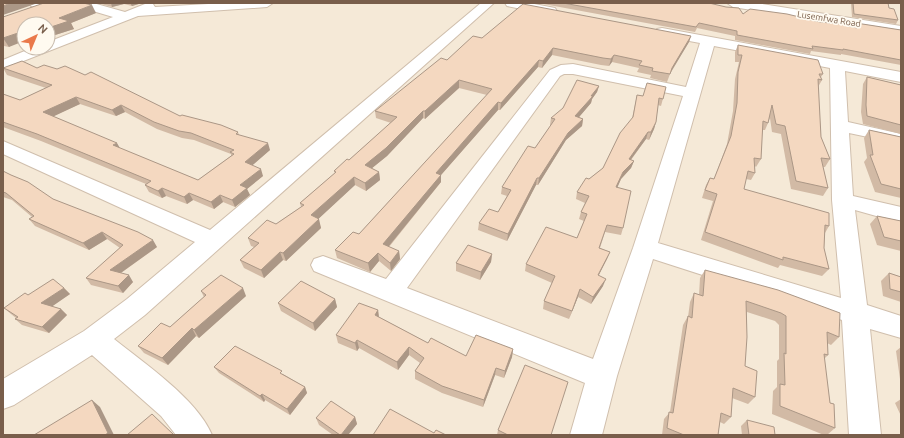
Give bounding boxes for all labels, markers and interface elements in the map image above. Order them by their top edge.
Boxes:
street label: Lusemfwa Road [796,9,862,29]
north arrow [16,16,56,56]
text: N [36,22,50,36]

